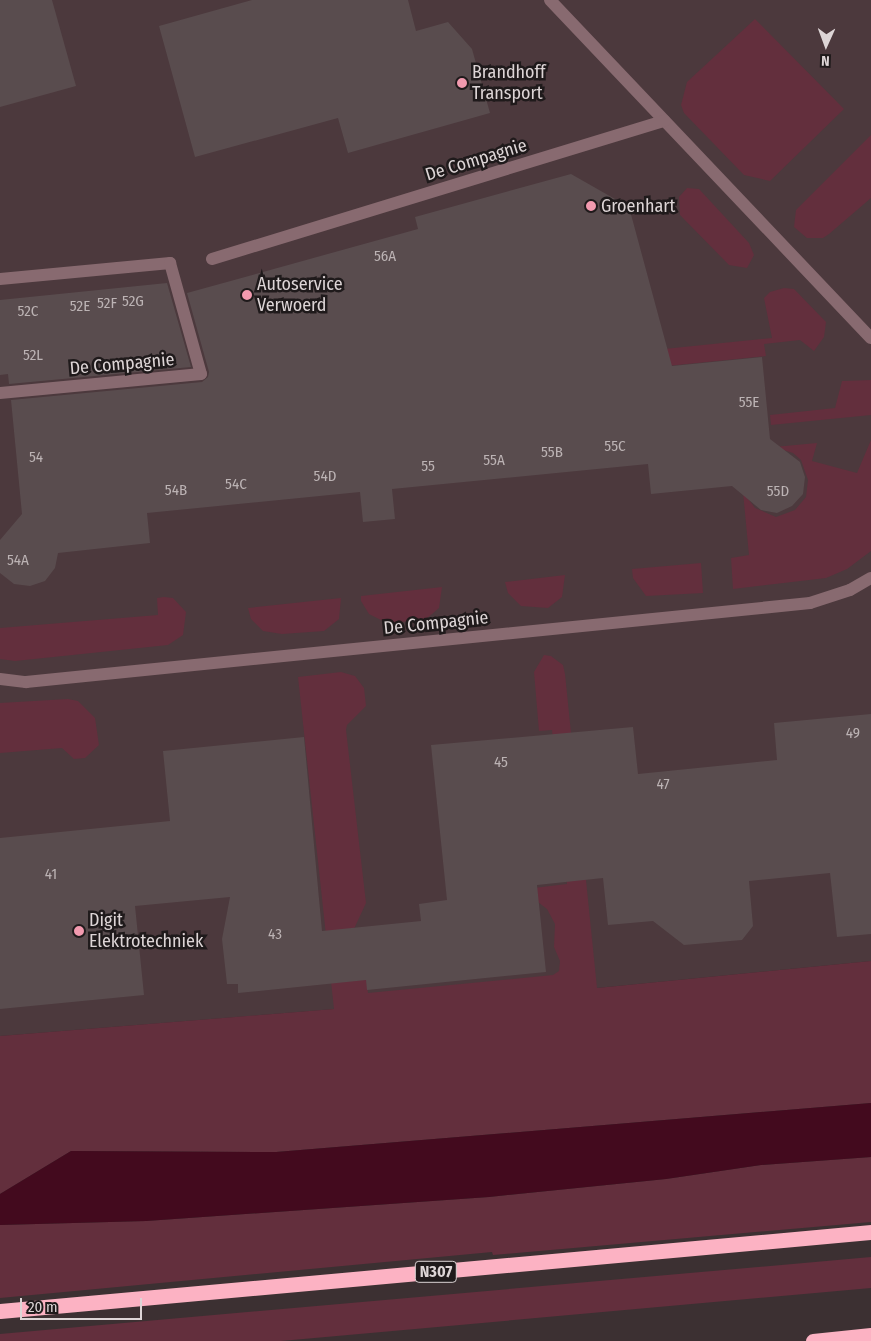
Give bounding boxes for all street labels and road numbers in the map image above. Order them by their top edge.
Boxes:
street label: De Compagnie [423,134,529,186]
street label: De Compagnie [69,349,175,379]
street label: De Compagnie [383,607,489,639]
road number: N307 [415,1258,457,1286]

